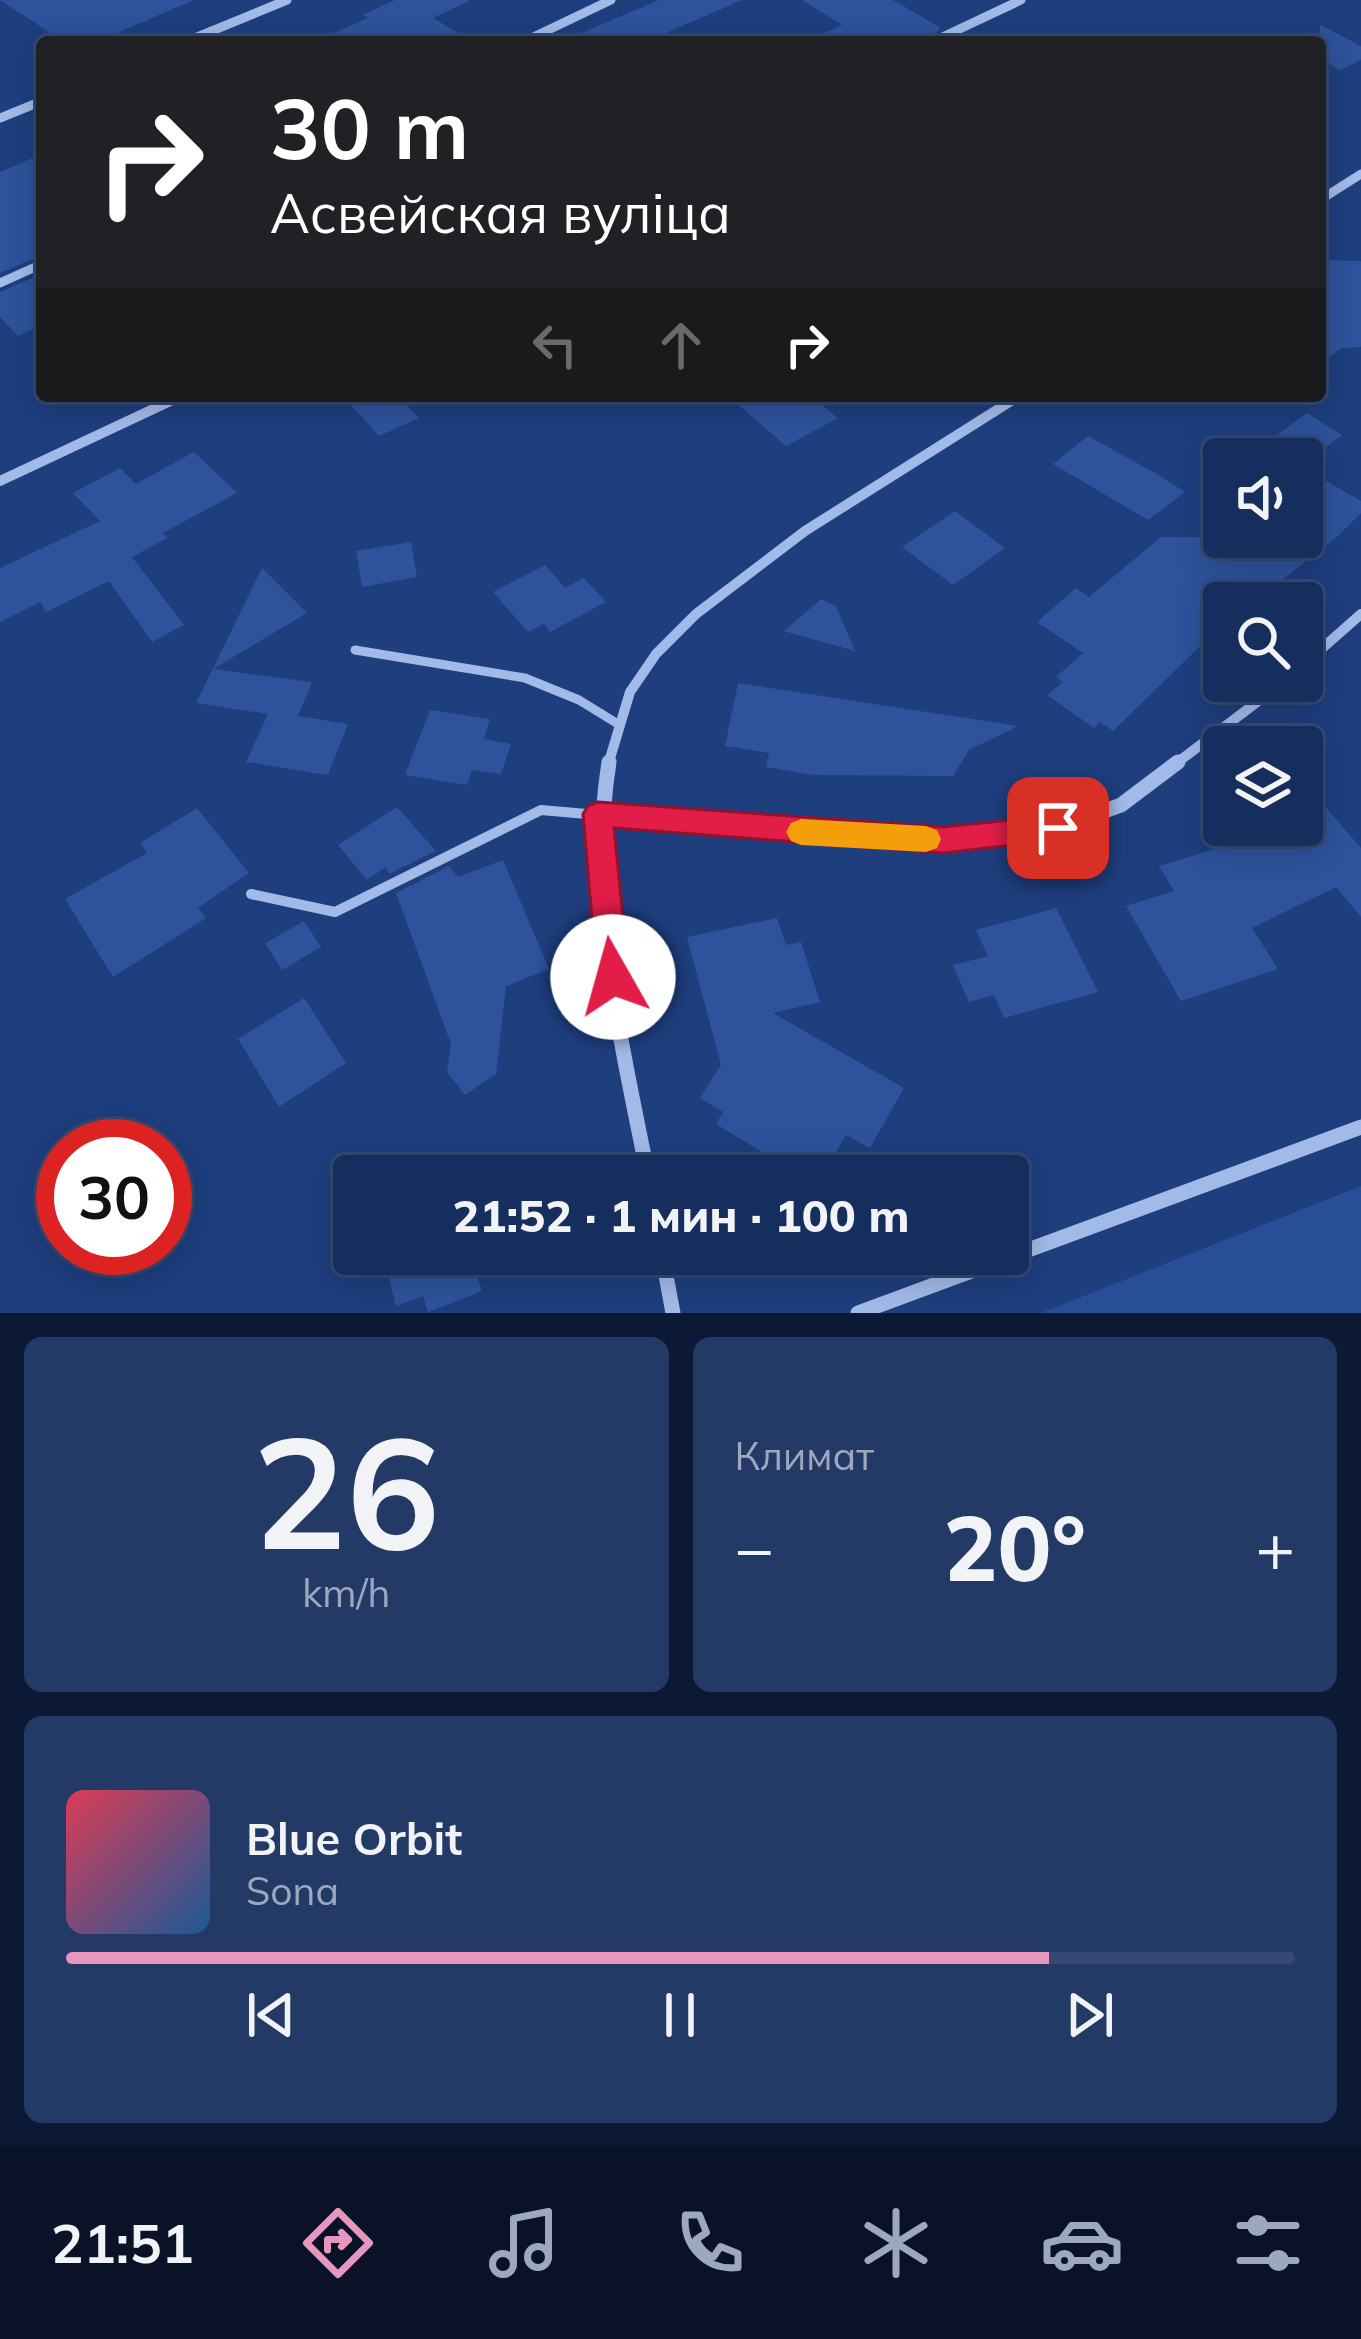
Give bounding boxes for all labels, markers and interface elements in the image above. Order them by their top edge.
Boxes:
text: 30 m [270,75,469,180]
icon: right [72,84,228,240]
text: Асвейская вуліца [270,179,731,247]
icon: left [522,312,588,378]
icon: ahead [648,312,714,378]
icon: right [774,312,840,378]
map controls [1203,438,1323,846]
button: sound [1203,438,1323,558]
button: search [1203,582,1323,702]
button: layers [1203,726,1323,846]
pin [1007,777,1109,879]
icon: arrive [1025,795,1091,861]
position arrow [550,914,676,1040]
speed limit sign: 30 [36,1119,192,1275]
text: 21:52 · 1 мин · 100 m [452,1187,910,1243]
text: 26 [253,1392,440,1588]
text: Климат [735,1431,874,1480]
text: 20° [943,1491,1086,1604]
text: − [735,1506,774,1589]
text: + [1255,1506,1295,1589]
text: km/h [302,1568,390,1617]
text: Blue Orbit [246,1810,462,1866]
text: Sona [246,1866,339,1915]
icon: previous [238,1982,304,2048]
icon: pause [647,1982,713,2048]
icon: next [1057,1982,1123,2048]
icon: directions [296,2201,380,2285]
icon: music [482,2201,566,2285]
icon: phone [668,2201,752,2285]
icon: climate [854,2201,938,2285]
icon: car [1040,2201,1124,2285]
icon: filters [1226,2201,1310,2285]
text: 21:51 [51,2209,194,2277]

